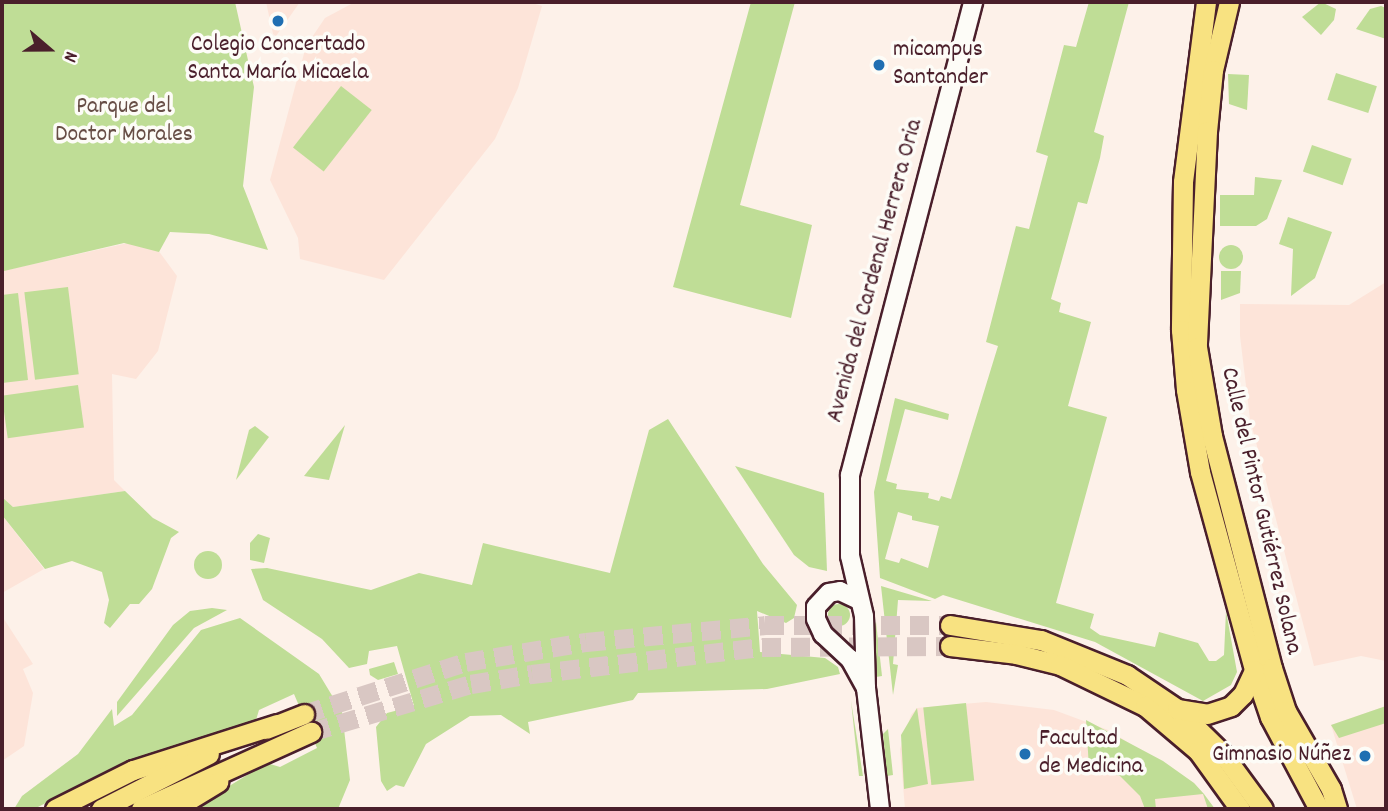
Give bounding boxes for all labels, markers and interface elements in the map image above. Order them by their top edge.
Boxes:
marker: Colegio Concertado Santa María Micaela [270,13,286,29]
north arrow [14,14,84,84]
place label: Colegio Concertado Santa María Micaela [188,32,368,88]
place label: micampus Santander [893,37,988,93]
text: N [55,47,83,65]
marker: micampus Santander [871,57,887,73]
park label: Parque del Doctor Morales [55,94,193,150]
street label: Avenida del Cardenal Herrera Oria [822,116,930,426]
street label: Calle del Pintor Gutiérrez Solana [1213,365,1307,657]
place label: Facultad de Medicina [1039,726,1143,782]
place label: Gimnasio Núñez [1212,742,1351,770]
marker: Facultad de Medicina [1017,746,1033,762]
marker: Gimnasio Núñez [1357,748,1373,764]

